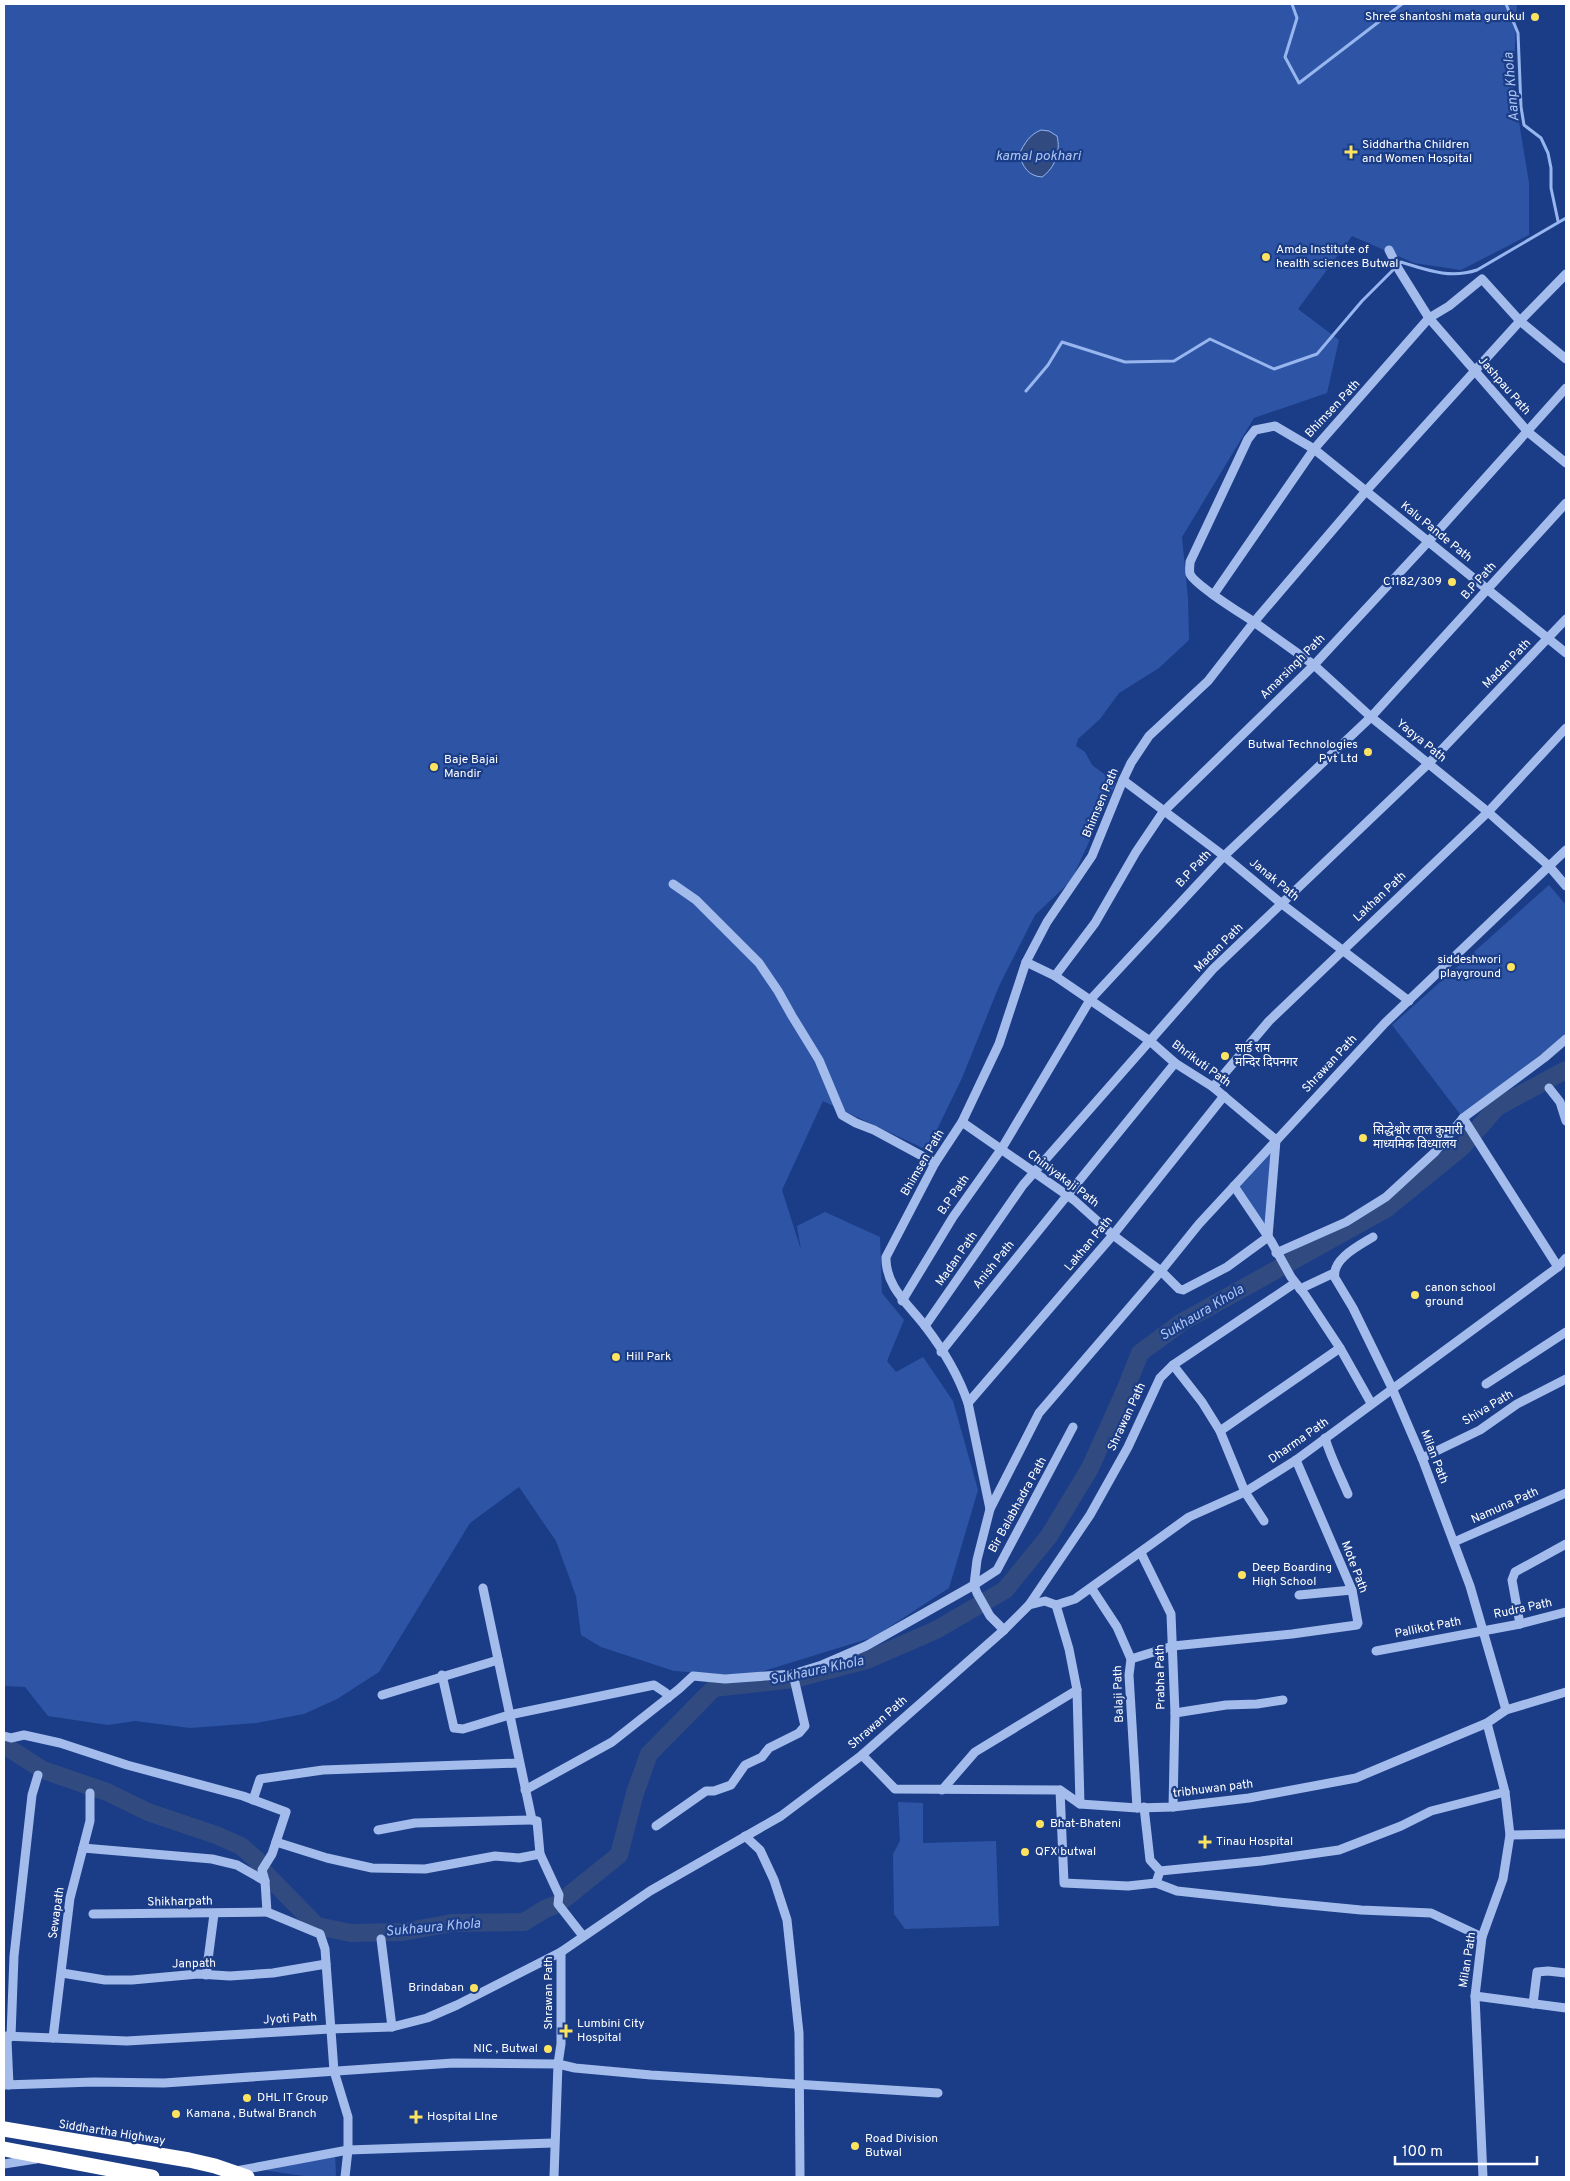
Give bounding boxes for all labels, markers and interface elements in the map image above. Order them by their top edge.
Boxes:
place label: Shree shantoshi mata gurukul [1365,9,1525,25]
marker: Shree shantoshi mata gurukul [1529,11,1541,23]
water label: Aanp Khola [1500,51,1523,122]
place label: Siddhartha Children and Women Hospital [1362,137,1472,167]
marker: Siddhartha Children and Women Hospital [1344,145,1358,159]
water label: kamal pokhari [995,148,1082,165]
place label: Amda Institute of health sciences Butwal [1276,242,1398,272]
marker: Amda Institute of health sciences Butwal [1260,251,1272,263]
street label: Jashpau Path [1474,353,1534,419]
street label: Bhimsen Path [1302,376,1364,442]
street label: Kalu Pande Path [1397,498,1475,566]
street label: B.P Path [1458,559,1500,603]
place label: C1182/309 [1383,574,1442,590]
marker: C1182/309 [1446,576,1458,588]
street label: Amarsingh Path [1257,631,1329,703]
street label: Madan Path [1479,636,1535,692]
street label: Yagya Path [1393,716,1449,766]
place label: Butwal Technologies Pvt Ltd [1248,737,1358,767]
marker: Butwal Technologies Pvt Ltd [1362,746,1374,758]
place label: Baje Bajai Mandir [444,752,498,782]
marker: Baje Bajai Mandir [428,761,440,773]
street label: Bhimsen Path [1079,766,1123,840]
street label: B.P Path [1173,847,1215,891]
street label: Janak Path [1246,855,1302,905]
street label: Lakhan Path [1350,868,1410,926]
street label: Madan Path [1191,920,1247,976]
place label: siddeshwori playground [1437,952,1501,982]
marker: siddeshwori playground [1505,961,1517,973]
street label: Shrawan Path [1299,1032,1361,1096]
street label: Bhrikuti Path [1168,1037,1234,1091]
place label: साई राम मन्दिर दिपनगर [1235,1041,1299,1071]
marker: साई राम मन्दिर दिपनगर [1219,1050,1231,1062]
place label: सिद्धेश्वोर लाल कुमारी माध्यमिक विध्यालय [1373,1122,1464,1153]
street label: Bhimsen Path [898,1127,948,1199]
marker: सिद्धेश्वोर लाल कुमारी माध्यमिक विध्यालय [1357,1132,1369,1144]
street label: Chiniyakaji Path [1024,1147,1102,1211]
street label: B.P Path [934,1172,974,1218]
street label: Lakhan Path [1061,1213,1117,1275]
street label: Madan Path [932,1229,982,1289]
street label: Anish Path [970,1238,1018,1292]
place label: canon school ground [1425,1280,1496,1310]
water label: Sukhaura Khola [1157,1281,1248,1345]
marker: canon school ground [1409,1289,1421,1301]
place label: Hill Park [626,1349,671,1365]
marker: Hill Park [610,1351,622,1363]
street label: Shrawan Path [1104,1380,1150,1454]
street label: Shiva Path [1460,1387,1516,1429]
street label: Dharma Path [1266,1414,1332,1468]
street label: Milan Path [1416,1428,1452,1486]
street label: Bir Balabhadra Path [985,1454,1051,1556]
street label: Namuna Path [1469,1484,1541,1528]
street label: Mote Path [1337,1539,1371,1595]
place label: Deep Boarding High School [1252,1560,1332,1590]
marker: Deep Boarding High School [1236,1569,1248,1581]
street label: Rudra Path [1492,1595,1554,1623]
street label: Pallikot Path [1393,1614,1463,1642]
street label: Prabha Path [1152,1644,1170,1710]
water label: Sukhaura Khola [769,1653,866,1689]
street label: Balaji Path [1110,1665,1128,1723]
street label: Shrawan Path [845,1693,911,1753]
street label: tribhuwan path [1172,1776,1254,1802]
place label: Bhat-Bhateni [1050,1816,1121,1832]
marker: Bhat-Bhateni [1034,1818,1046,1830]
place label: Tinau Hospital [1216,1834,1293,1850]
marker: Tinau Hospital [1198,1835,1212,1849]
place label: QFX butwal [1035,1844,1096,1860]
marker: QFX butwal [1019,1846,1031,1858]
street label: Sewapath [45,1886,69,1940]
street label: Shikharpath [147,1893,213,1911]
water label: Sukhaura Khola [385,1915,482,1941]
street label: Milan Path [1456,1931,1480,1989]
street label: Janpath [172,1956,216,1972]
street label: Shrawan Path [541,1956,557,2030]
place label: Brindaban [408,1980,464,1996]
marker: Brindaban [468,1982,480,1994]
street label: Jyoti Path [263,2010,317,2028]
place label: Lumbini City Hospital [577,2016,645,2046]
marker: Lumbini City Hospital [559,2024,573,2038]
place label: NIC , Butwal [473,2041,538,2057]
marker: NIC , Butwal [542,2043,554,2055]
place label: DHL IT Group [257,2090,329,2106]
marker: DHL IT Group [241,2092,253,2104]
place label: Kamana , Butwal Branch [186,2106,317,2122]
marker: Kamana , Butwal Branch [170,2108,182,2120]
place label: Hospital LIne [427,2109,498,2125]
marker: Hospital LIne [409,2110,423,2124]
street label: Siddhartha Highway [57,2117,167,2149]
place label: Road Division Butwal [865,2131,938,2161]
scale bar [1395,2134,1538,2166]
marker: Road Division Butwal [849,2140,861,2152]
text: 100 m [1402,2143,1443,2162]

